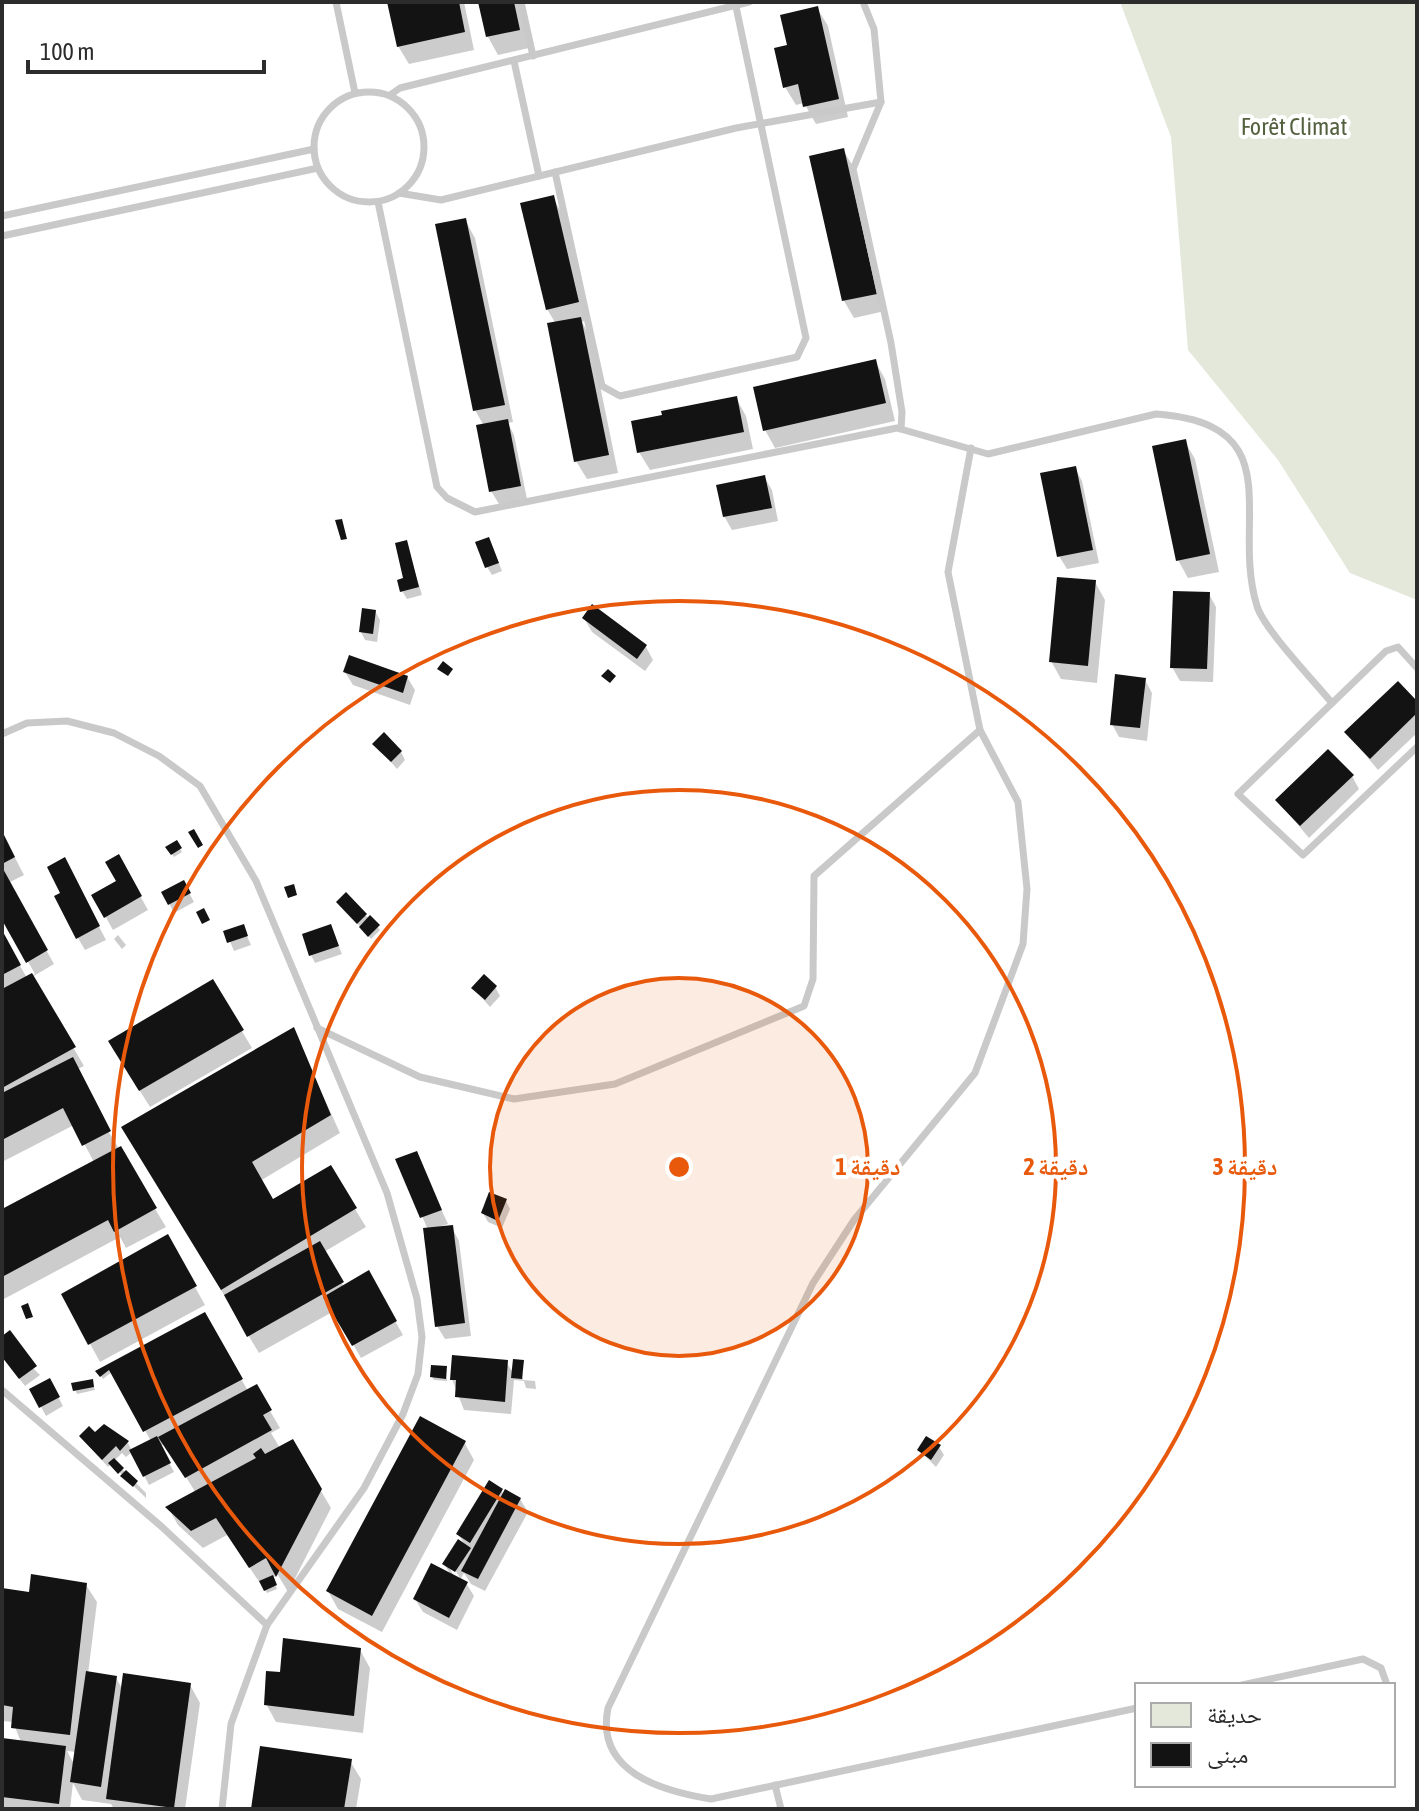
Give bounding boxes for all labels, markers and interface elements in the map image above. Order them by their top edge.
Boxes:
scale bar [28,24,264,74]
text: 100 m [40,38,94,65]
park label: Forêt Climat [1241,113,1347,140]
centre of rings [665,1153,693,1181]
text: 1 دقيقة [836,1153,900,1181]
text: 2 دقيقة [1024,1153,1088,1181]
text: 3 دقيقة [1213,1153,1277,1181]
legend [1135,1683,1395,1787]
text: حديقة [1207,1701,1262,1728]
text: مبنى [1207,1741,1248,1769]

